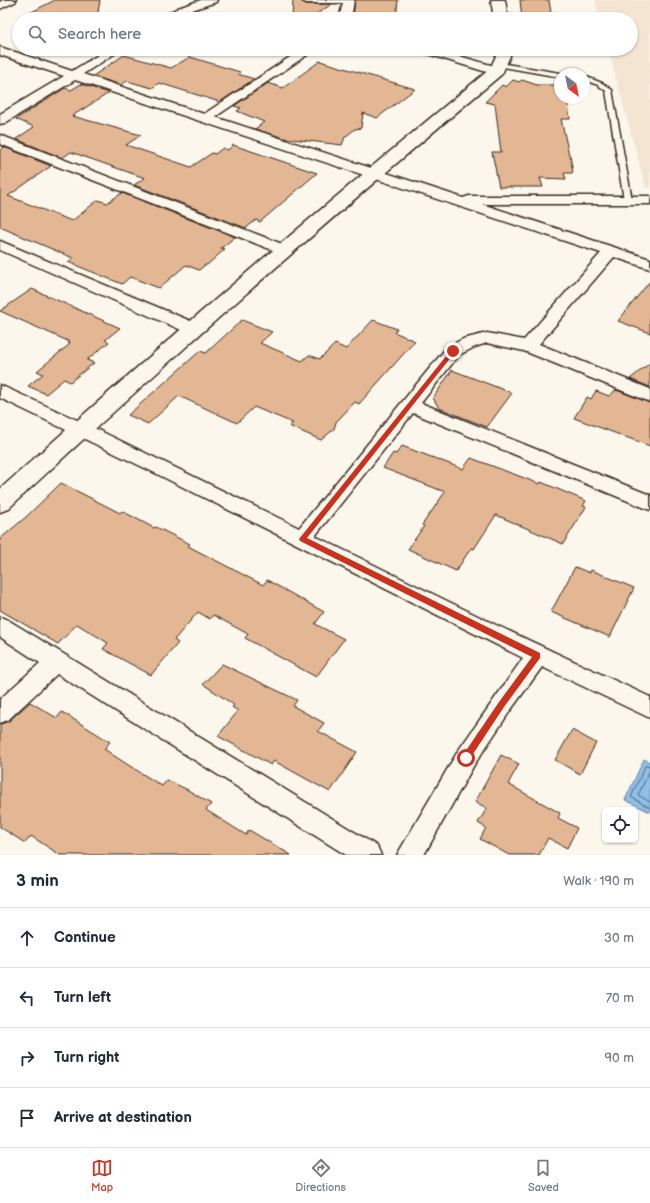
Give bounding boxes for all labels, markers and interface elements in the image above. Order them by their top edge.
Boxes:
search box [12,12,638,56]
icon: search [26,23,48,45]
text: Search here [58,25,141,44]
north arrow [554,68,590,104]
route end [444,342,462,360]
route start [457,749,475,767]
map controls [602,807,638,843]
button: locate [602,807,638,843]
text: 3 min [16,871,59,891]
text: Walk · 190 m [563,873,634,889]
icon: ahead [16,927,38,949]
text: Continue [54,928,116,947]
text: 30 m [604,930,634,946]
icon: left [16,987,38,1009]
text: Turn left [54,988,111,1007]
text: 70 m [606,990,634,1006]
icon: right [16,1047,38,1069]
text: Turn right [54,1048,119,1067]
text: 90 m [605,1050,634,1066]
icon: arrive [16,1107,38,1129]
text: Arrive at destination [54,1108,192,1127]
tab: Map [91,1157,113,1194]
tab: Directions [295,1157,346,1194]
tab: Saved [528,1157,559,1194]

